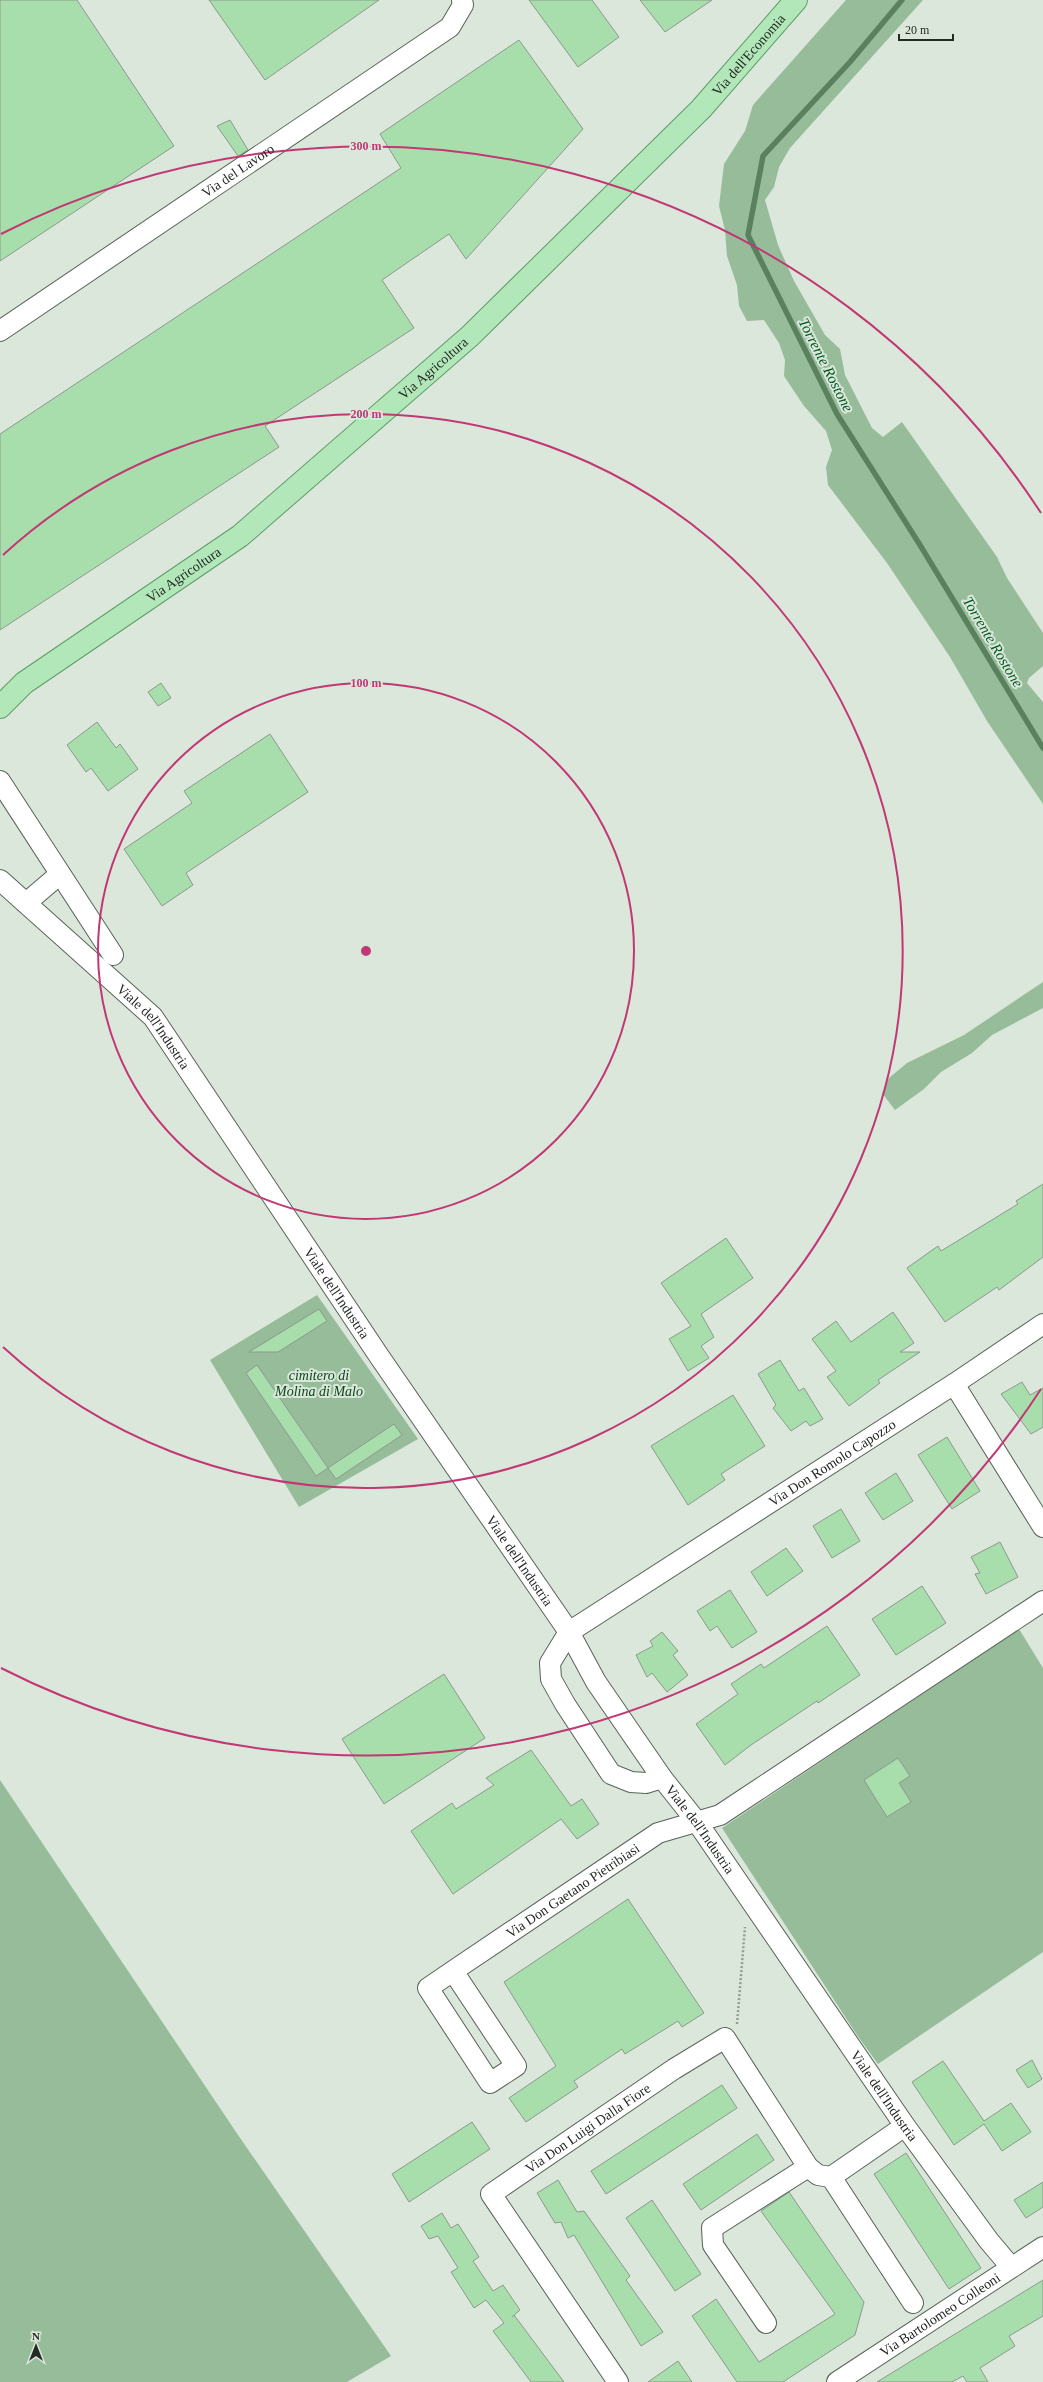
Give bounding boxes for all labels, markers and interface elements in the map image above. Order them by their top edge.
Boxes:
street label: Via dell'Economia [709,11,789,99]
scale bar [899,16,953,42]
text: 20 m [905,23,930,37]
text: 300 m [351,139,382,153]
street label: Via del Lavoro [199,141,277,200]
water label: Torrente Rostone [796,316,857,415]
street label: Via Agricoltura [396,334,472,403]
text: 200 m [351,407,382,421]
street label: Via Agricoltura [144,544,225,605]
water label: Torrente Rostone [960,594,1026,690]
text: 100 m [351,676,382,690]
centre of rings [359,944,373,958]
street label: Viale dell'Industria [114,981,193,1073]
street label: Viale dell'Industria [301,1245,373,1342]
park label: cimitero di Molina di Malo [274,1368,363,1399]
street label: Via Don Romolo Capozzo [766,1417,899,1509]
street label: Viale dell'Industria [483,1513,556,1609]
street label: Viale dell'Industria [662,1782,738,1877]
street label: Via Don Gaetano Pietribiasi [503,1841,643,1941]
street label: Viale dell'Industria [848,2048,921,2145]
street label: Via Don Luigi Dalla Fiore [523,2080,653,2176]
street label: Via Bartolomeo Colleoni [877,2270,1003,2360]
north arrow [16,2326,56,2366]
text: N [32,2330,40,2342]

